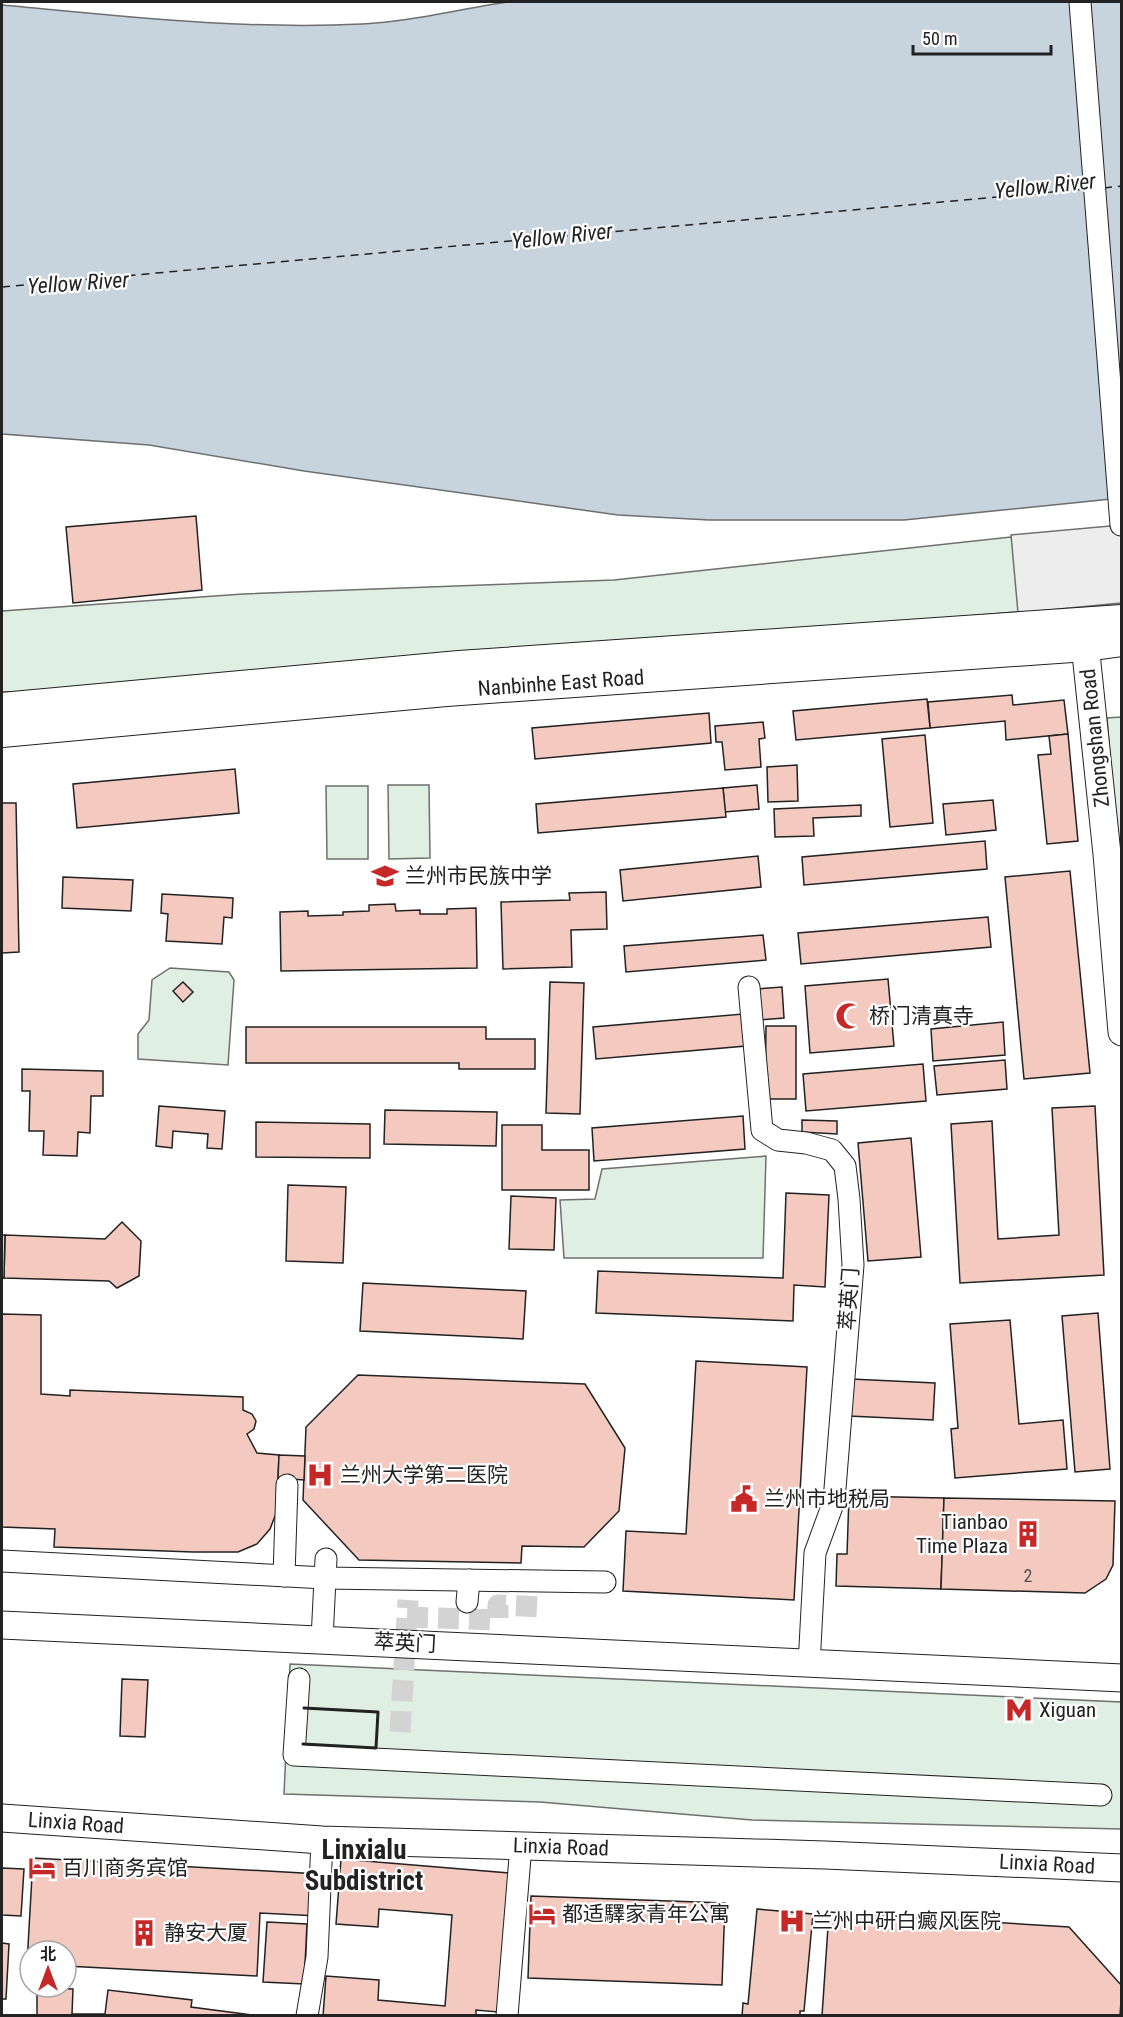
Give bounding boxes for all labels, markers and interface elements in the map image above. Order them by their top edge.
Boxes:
scale bar [913,18,1051,56]
text: 50 m [922,28,957,49]
water label: Yellow River [993,168,1097,204]
water label: Yellow River [510,218,614,254]
water label: Yellow River [26,267,130,299]
street label: Nanbinhe East Road [477,665,645,701]
street label: Zhongshan Road [1076,668,1114,808]
school or university icon: 兰州市民族中学 [370,861,400,891]
place label: 兰州市民族中学 [405,864,552,888]
mosque icon: 桥门清真寺 [834,1001,864,1031]
place label: 桥门清真寺 [869,1004,974,1028]
street label: 萃英门 [835,1267,863,1331]
hospital icon: 兰州大学第二医院 [305,1460,335,1490]
place label: 兰州大学第二医院 [340,1463,508,1487]
public building icon: 兰州市地税局 [729,1484,759,1514]
place label: 兰州市地税局 [764,1487,890,1511]
place label: Tianbao Time Plaza [916,1510,1008,1558]
building icon: Tianbao Time Plaza [1013,1519,1043,1549]
house number: 2 [1024,1565,1033,1586]
street label: 萃英门 [373,1629,437,1657]
metro station icon: Xiguan [1004,1695,1034,1725]
place label: Xiguan [1039,1698,1096,1722]
street label: Linxia Road [27,1808,125,1838]
street label: Linxia Road [513,1833,609,1861]
district label: Linxialu Subdistrict [305,1834,423,1897]
street label: Linxia Road [998,1850,1096,1878]
hotel icon: 百川商务宾馆 [27,1853,57,1883]
place label: 百川商务宾馆 [62,1856,188,1880]
hotel icon: 都适驛家青年公寓 [527,1899,557,1929]
place label: 都适驛家青年公寓 [562,1902,730,1926]
hospital icon: 兰州中研白癜风医院 [777,1906,807,1936]
place label: 兰州中研白癜风医院 [812,1909,1001,1933]
building icon: 静安大厦 [129,1918,159,1948]
place label: 静安大厦 [164,1921,248,1945]
north arrow [18,1939,78,1999]
text: 北 [40,1945,56,1964]

